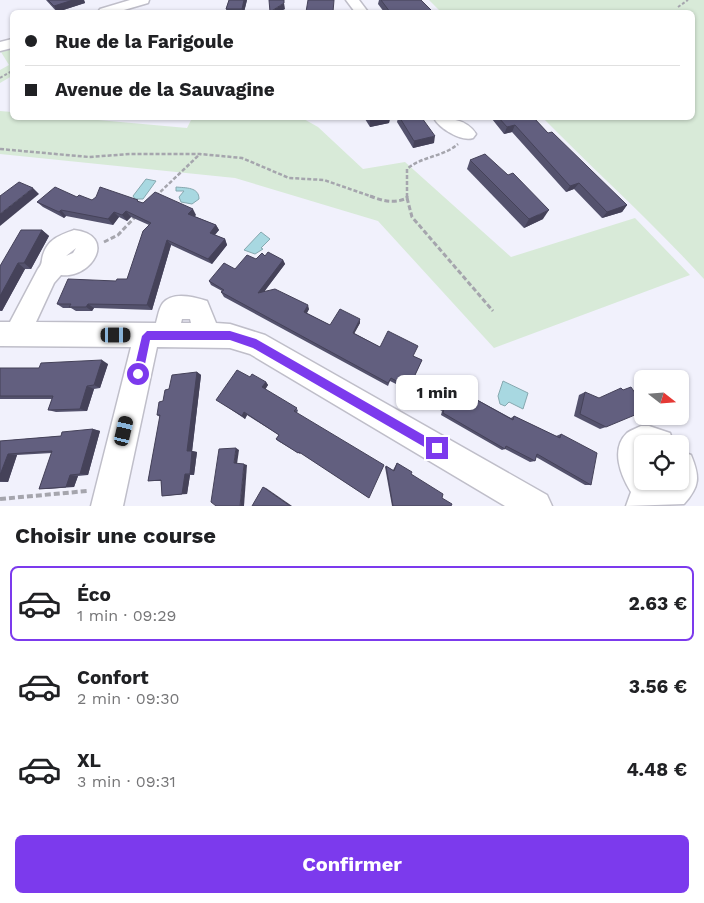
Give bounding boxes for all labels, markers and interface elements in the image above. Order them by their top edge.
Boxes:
text: Rue de la Farigoule [55,30,234,53]
text: Avenue de la Sauvagine [55,78,275,101]
car [101,328,131,343]
route start [127,363,149,385]
north arrow [634,370,689,425]
map controls [634,370,689,490]
callout: 1 min [396,376,478,410]
text: 1 min [416,383,458,402]
car [113,415,134,447]
button: locate [634,435,689,490]
route end [426,437,448,459]
text: Choisir une course [15,523,216,548]
icon: car [17,581,62,626]
text: Éco [77,583,111,606]
text: 2.63 € [629,592,687,615]
text: 1 min · 09:29 [77,606,176,625]
icon: car [17,664,62,709]
text: Confort [77,666,148,689]
text: 3.56 € [629,675,687,698]
text: 2 min · 09:30 [77,689,180,708]
icon: car [17,747,62,792]
text: XL [77,749,101,772]
text: 4.48 € [626,758,687,781]
text: 3 min · 09:31 [77,772,176,791]
button: Confirmer [15,835,689,893]

